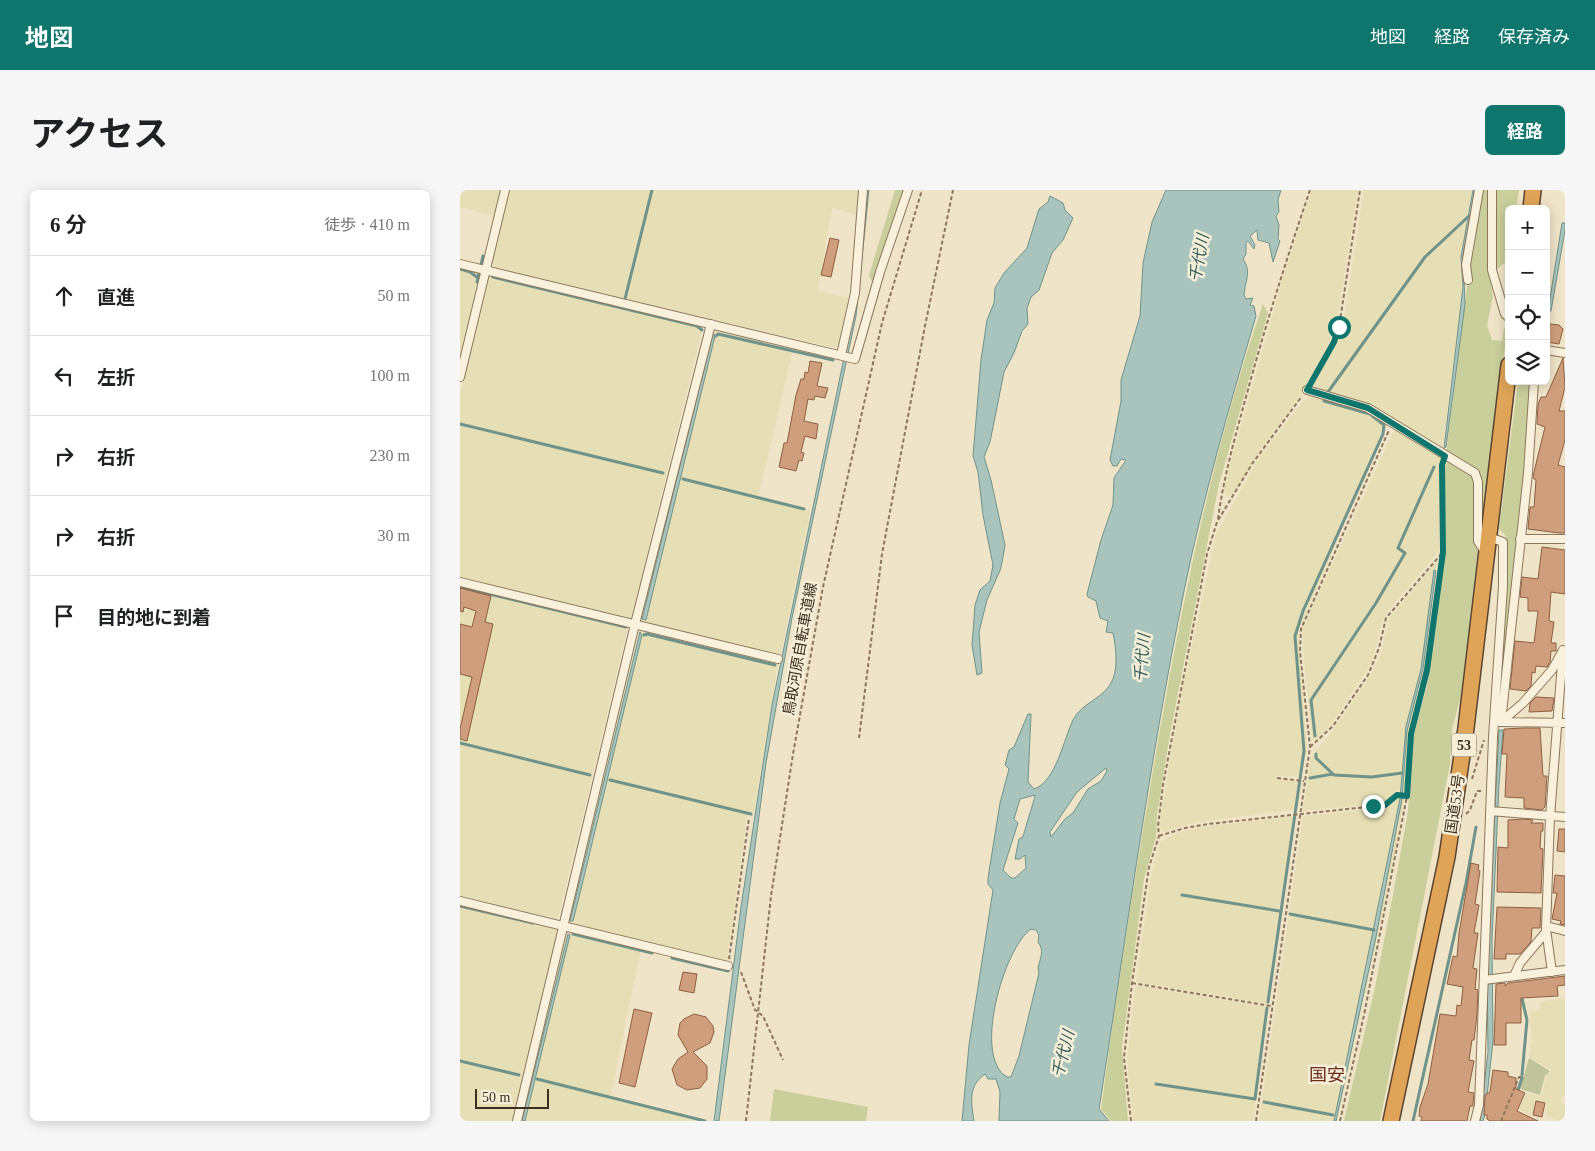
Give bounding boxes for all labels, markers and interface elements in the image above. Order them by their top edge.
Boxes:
text: 地図 [25,25,73,51]
text: 地図 [1370,27,1406,47]
text: 経路 [1434,27,1470,47]
text: 保存済み [1498,27,1570,47]
button: 経路 [1485,105,1565,155]
text: アクセス [30,115,168,154]
map controls [1505,205,1550,385]
button: + [1505,205,1550,250]
text: 6 分 [50,213,87,237]
text: 徒歩 · 410 m [324,216,410,233]
water label: 千代川 [1186,231,1212,283]
button: − [1505,250,1550,295]
icon: ahead [50,282,78,310]
text: 直進 [97,287,135,308]
text: 50 m [378,287,410,304]
button: locate [1505,295,1550,340]
route start [1328,316,1351,339]
button: layers [1505,340,1550,385]
icon: left [50,362,78,390]
text: 左折 [97,367,135,388]
text: 100 m [370,367,410,384]
icon: right [50,442,78,470]
text: 右折 [97,447,135,468]
text: 230 m [370,447,410,464]
icon: right [50,522,78,550]
text: 右折 [97,527,135,548]
text: 30 m [378,527,410,544]
street label: 鳥取河原自転車道線 [780,581,820,717]
icon: arrive [50,602,78,630]
text: 目的地に到着 [97,607,211,628]
water label: 千代川 [1131,631,1153,683]
road number: 53 [1452,734,1476,756]
street label: 国道53号 [1443,773,1467,835]
route end [1362,795,1385,818]
water label: 千代川 [1049,1027,1078,1079]
district label: 国安 [1309,1065,1345,1085]
scale bar [475,1086,549,1109]
text: 50 m [482,1090,510,1105]

